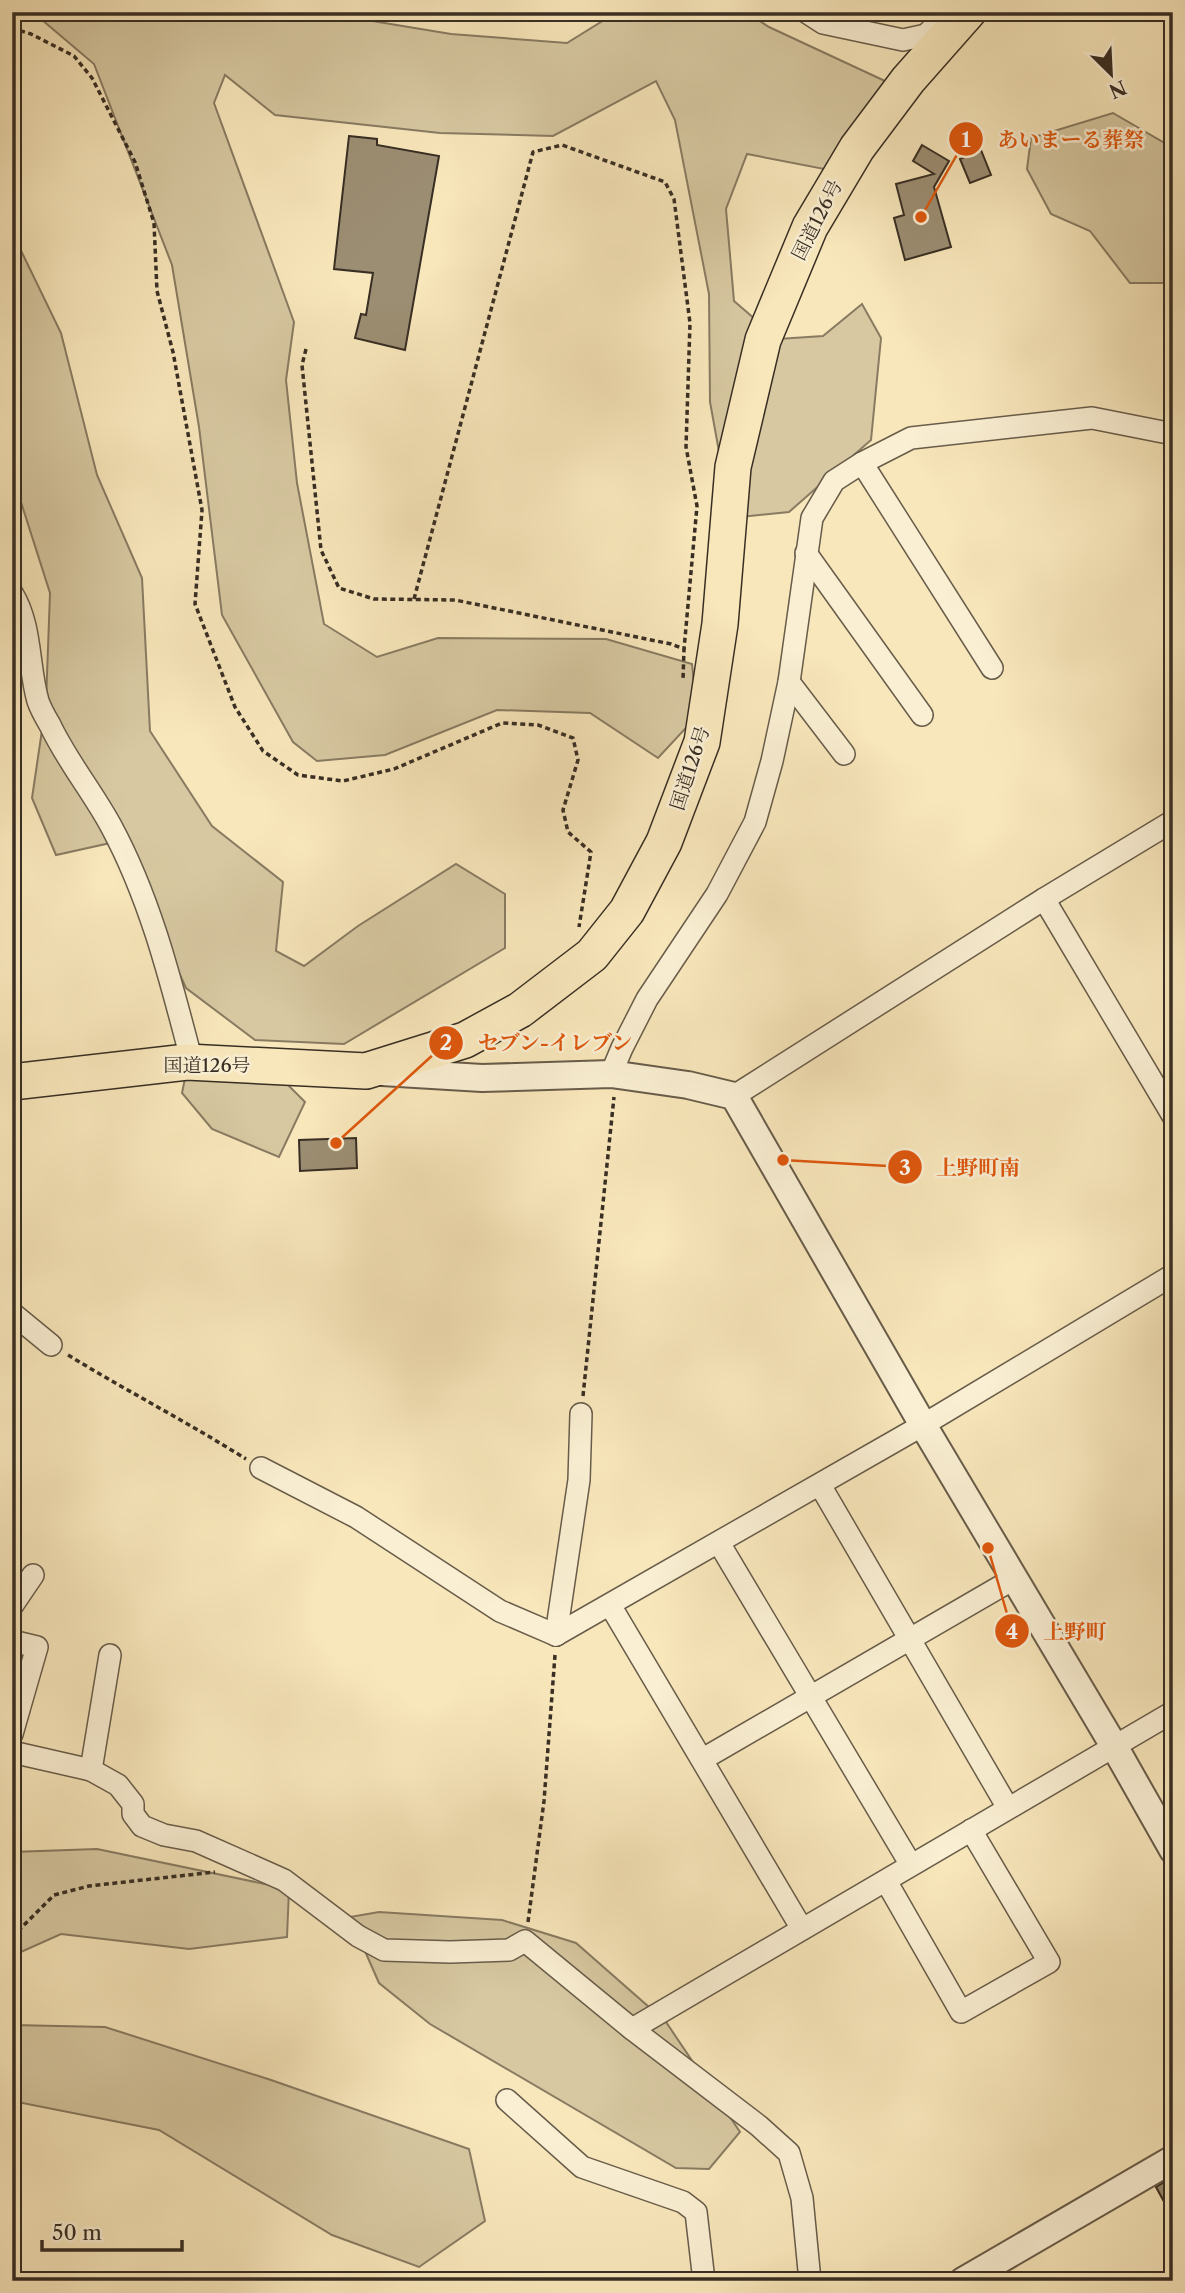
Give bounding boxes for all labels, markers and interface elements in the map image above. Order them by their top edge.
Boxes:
north arrow [1076,38,1146,108]
text: N [1105,75,1130,103]
callout: あいまーる葬祭 [948,118,1158,160]
text: 1 [961,127,971,152]
text: あいまーる葬祭 [998,127,1145,152]
street label: 国道126号 [787,176,847,264]
street label: 国道126号 [666,723,714,813]
callout: セブン-イレブン [428,1022,647,1064]
text: 2 [440,1030,452,1055]
text: セブン-イレブン [478,1030,632,1055]
street label: 国道126号 [163,1054,251,1077]
callout: 上野町南 [887,1146,1034,1188]
text: 3 [899,1155,911,1180]
text: 上野町南 [936,1155,1020,1180]
callout: 上野町 [995,1610,1121,1652]
text: 4 [1006,1619,1018,1644]
text: 上野町 [1044,1619,1107,1644]
scale bar [42,2209,182,2253]
text: 50 m [52,2220,102,2245]

